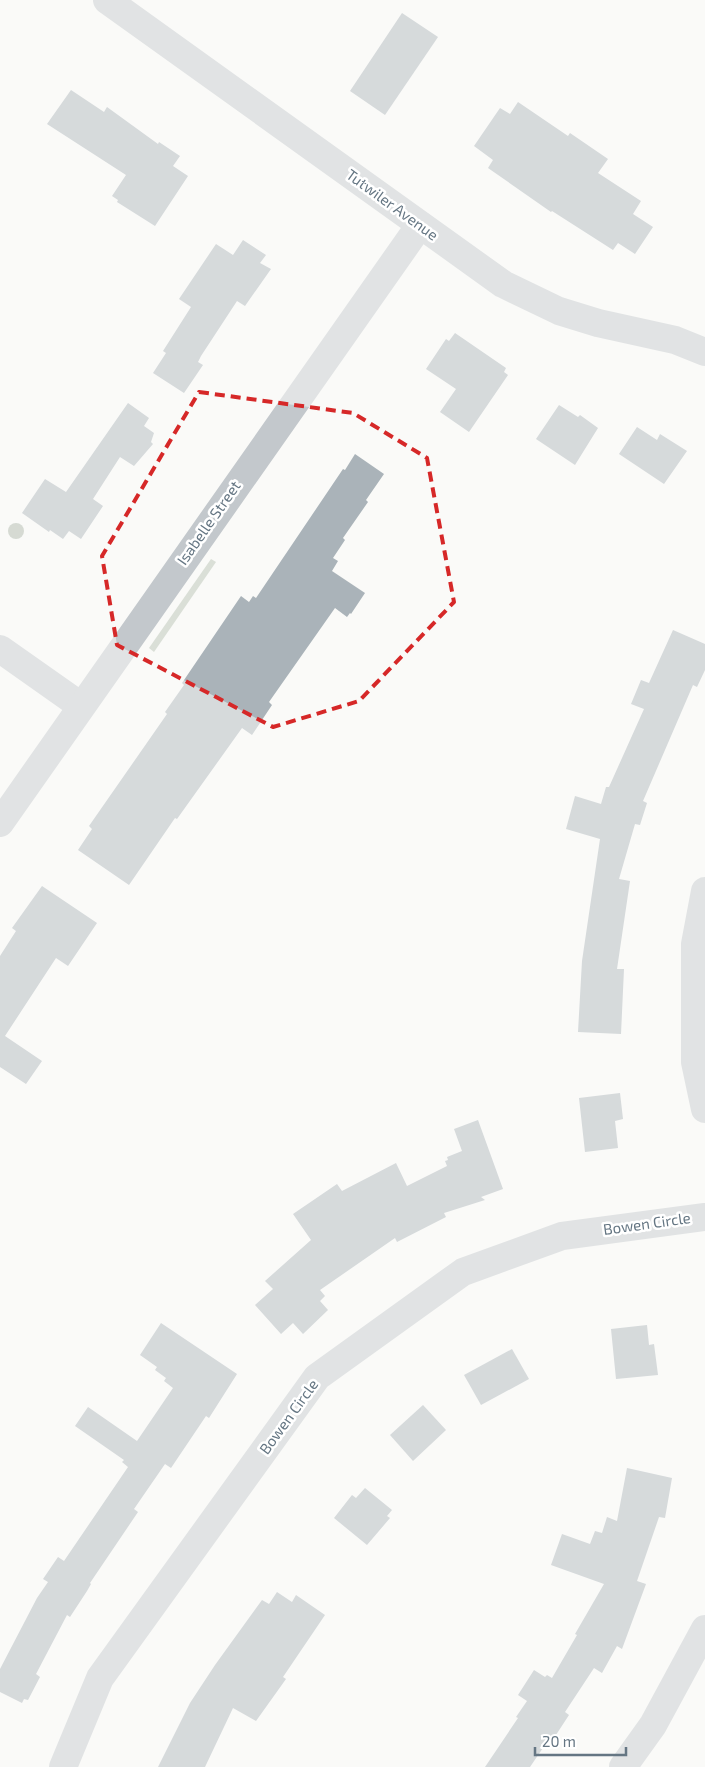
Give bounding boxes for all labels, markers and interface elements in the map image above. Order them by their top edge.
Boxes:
street label: Tutwiler Avenue [343,165,442,244]
street label: Isabelle Street [173,477,244,568]
street label: Bowen Circle [602,1208,692,1238]
street label: Bowen Circle [255,1375,321,1457]
scale bar [535,1724,626,1756]
text: 20 m [542,1732,576,1750]

